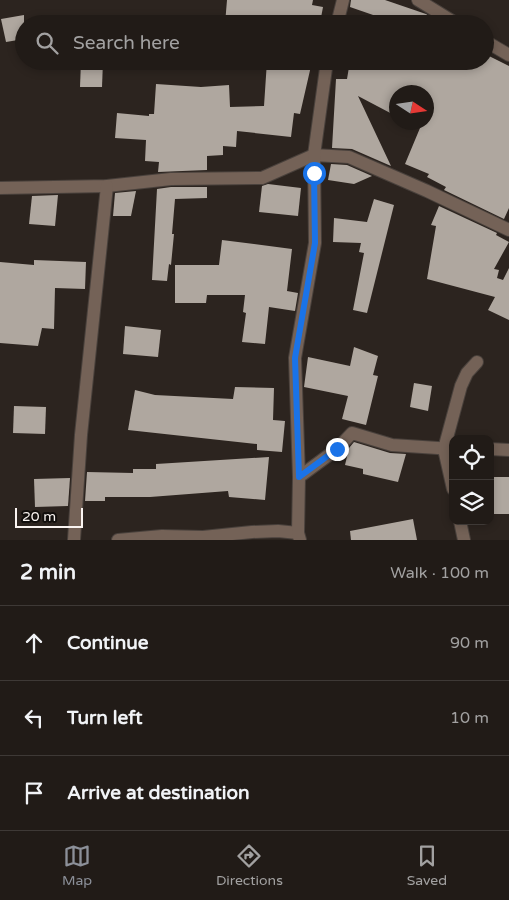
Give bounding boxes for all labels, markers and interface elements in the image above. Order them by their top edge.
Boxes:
search box [15,15,494,70]
icon: search [33,29,61,57]
text: Search here [73,32,180,54]
north arrow [389,85,434,130]
route start [303,162,326,185]
map controls [449,435,494,525]
button: locate [449,435,494,480]
route end [326,438,349,461]
button: layers [449,480,494,525]
scale bar [15,505,82,528]
text: 20 m [22,508,56,525]
text: 2 min [20,560,76,585]
text: Walk · 100 m [390,563,489,583]
icon: ahead [20,629,48,657]
text: Continue [67,632,149,654]
text: 90 m [450,633,489,653]
icon: left [20,704,48,732]
text: Turn left [67,707,143,729]
text: 10 m [450,708,489,728]
icon: arrive [20,779,48,807]
text: Arrive at destination [67,782,250,804]
tab: Map [62,842,92,889]
tab: Directions [216,842,283,889]
tab: Saved [407,842,447,889]

